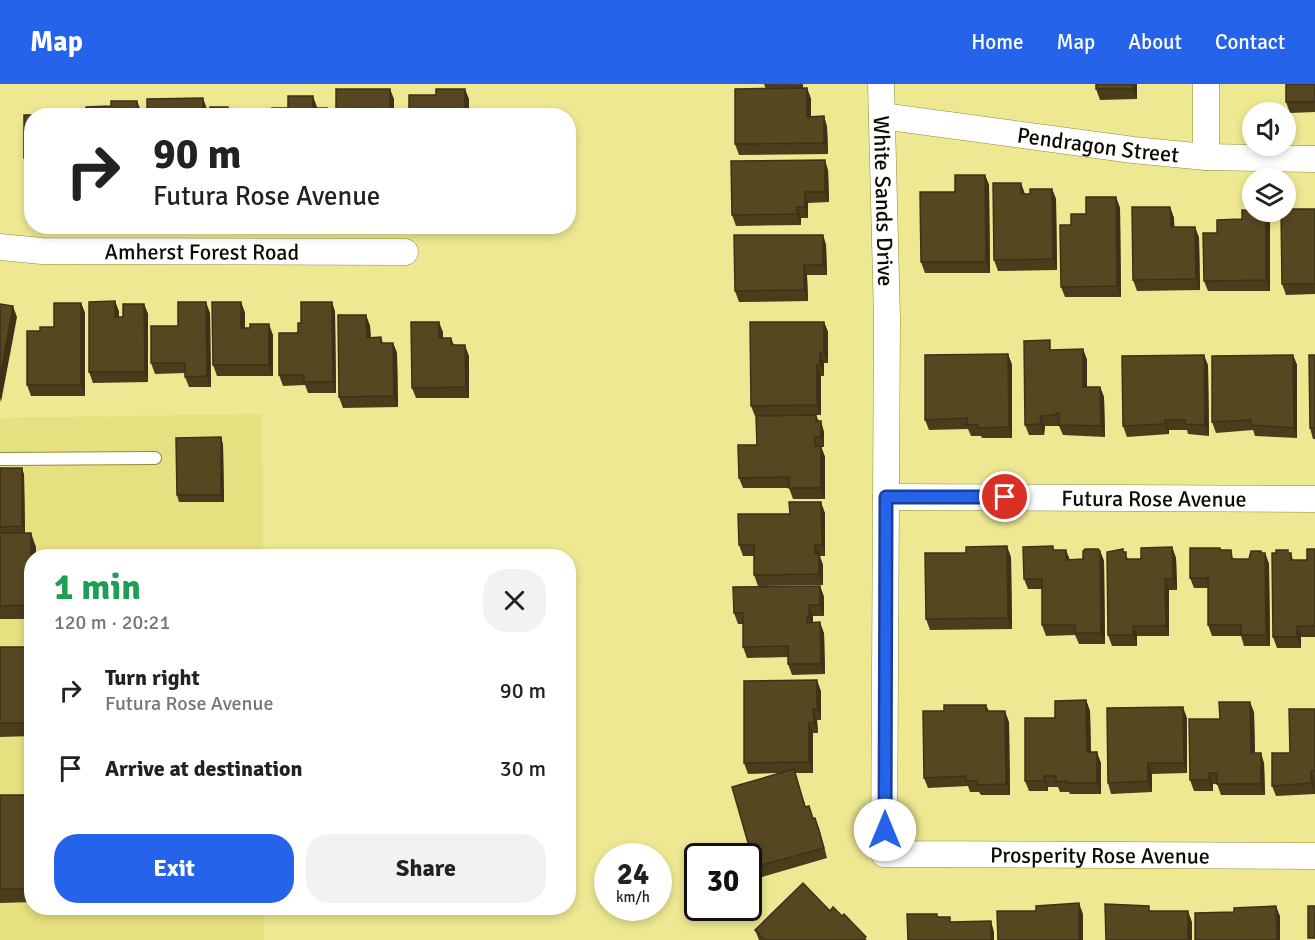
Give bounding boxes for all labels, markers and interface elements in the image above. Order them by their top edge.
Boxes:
text: Map [30,25,83,59]
text: Home [971,29,1024,55]
text: Map [1057,29,1095,55]
text: About [1128,29,1182,55]
text: Contact [1215,29,1285,55]
map controls [1242,102,1296,222]
button: sound [1242,102,1296,156]
street label: White Sands Drive [868,115,900,287]
street label: Pendragon Street [1015,121,1181,168]
text: 90 m [153,129,242,180]
icon: right [54,132,132,210]
button: layers [1242,168,1296,222]
text: Futura Rose Avenue [153,180,380,213]
street label: Amherst Forest Road [104,238,299,265]
pin [979,471,1030,522]
icon: arrive [988,480,1021,513]
street label: Futura Rose Avenue [1061,484,1247,512]
text: 1 min [54,565,141,610]
button: close [483,569,546,632]
text: 120 m · 20:21 [54,610,170,635]
text: Turn right [105,664,200,691]
icon: right [54,674,87,707]
text: 90 m [500,677,546,704]
text: Futura Rose Avenue [105,691,273,716]
icon: arrive [54,752,87,785]
text: Arrive at destination [105,755,302,782]
text: 30 m [500,755,546,782]
position arrow [853,798,917,862]
button: Exit [54,834,294,903]
button: Share [306,834,546,903]
street label: Prosperity Rose Avenue [990,841,1210,869]
speed limit sign: 30 [684,843,762,921]
text: 24 [617,856,649,893]
text: km/h [616,888,650,906]

